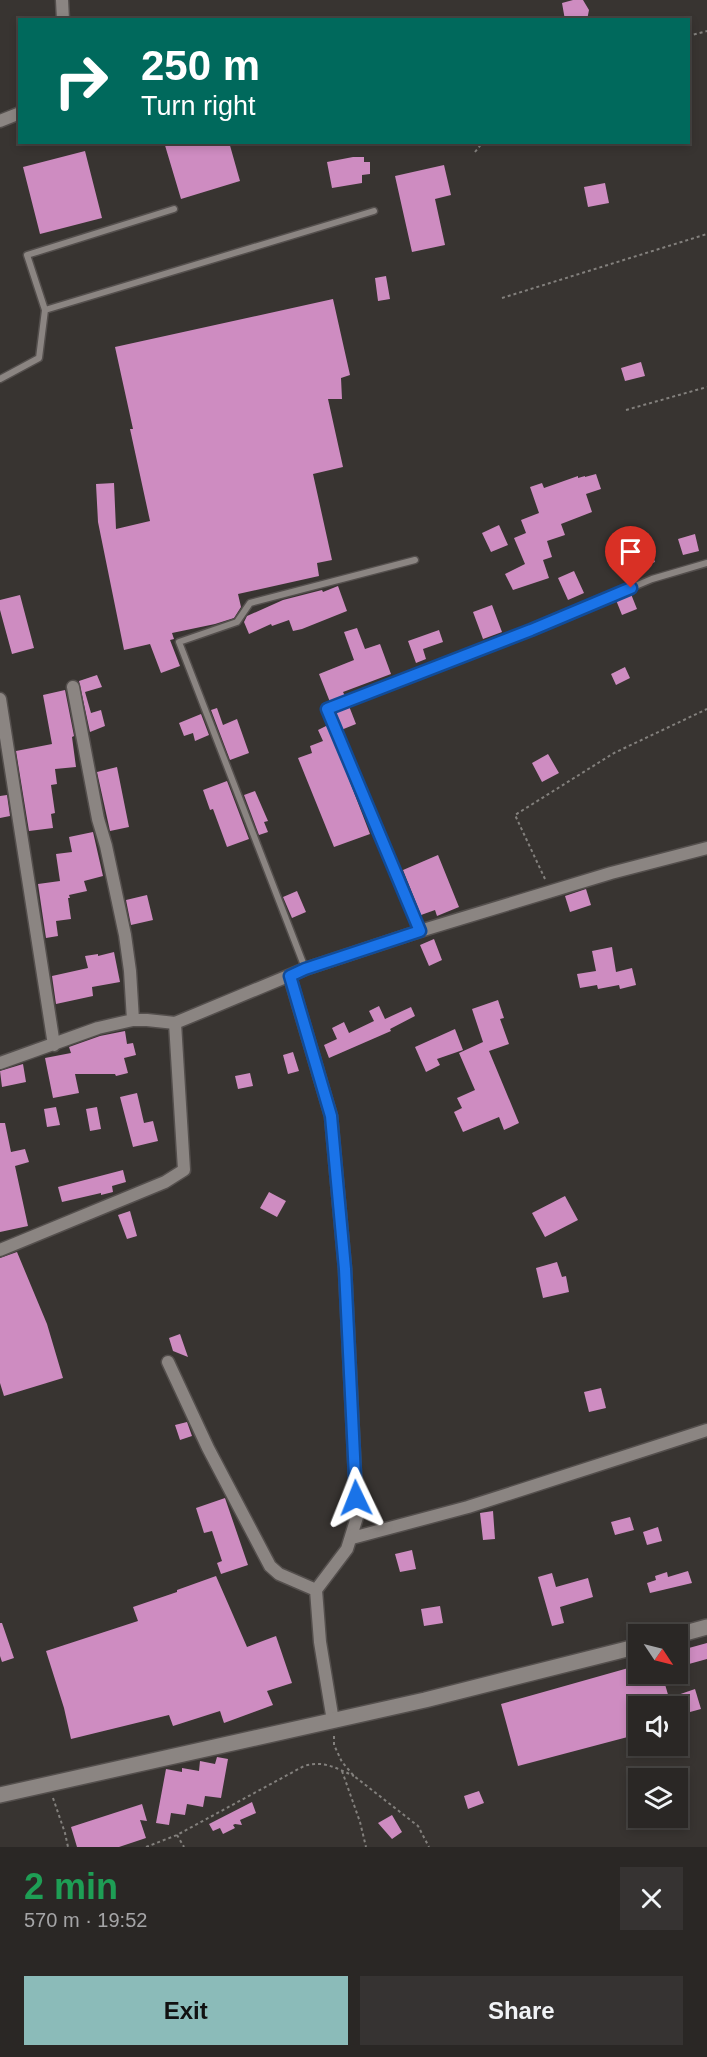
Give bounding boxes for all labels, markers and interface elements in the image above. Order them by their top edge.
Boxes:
icon: right [42,42,120,120]
text: 250 m [141,42,260,89]
text: Turn right [141,91,256,121]
pin [605,526,656,588]
icon: arrive [614,535,647,568]
position arrow [324,1466,388,1530]
north arrow [628,1624,688,1684]
map controls [628,1624,688,1828]
button: sound [628,1696,688,1756]
button: layers [628,1768,688,1828]
text: 2 min [24,1866,118,1907]
button: close [620,1867,683,1930]
text: 570 m · 19:52 [24,1909,147,1931]
button: Exit [24,1976,348,2045]
button: Share [360,1976,683,2045]

